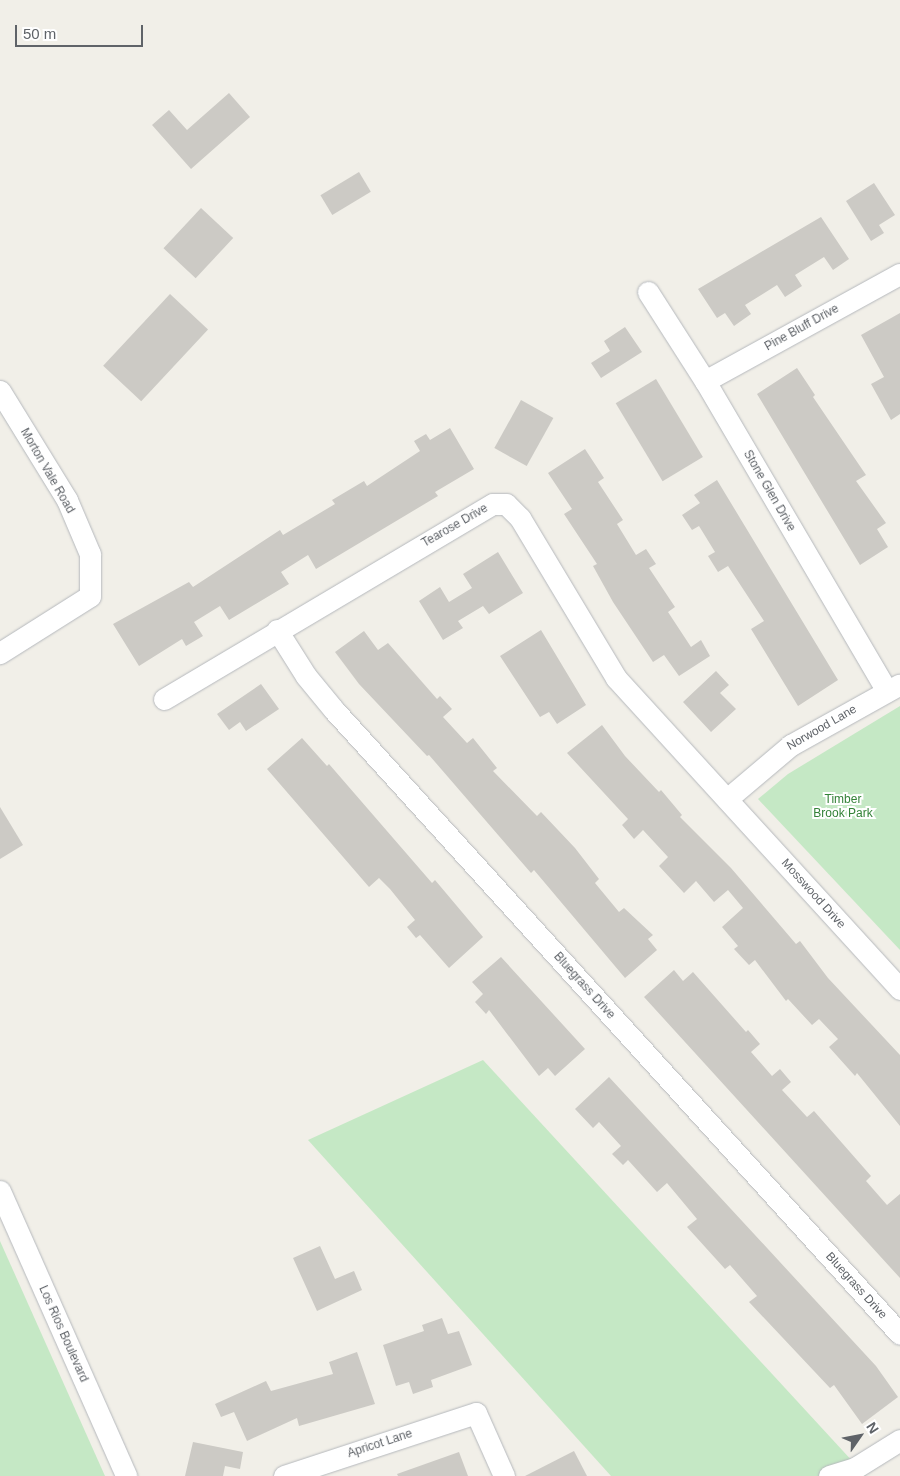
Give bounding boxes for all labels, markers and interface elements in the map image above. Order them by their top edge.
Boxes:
scale bar [18,15,145,47]
text: 50 m [23,25,56,42]
street label: Pine Bluff Drive [762,302,842,354]
street label: Morton Vale Road [17,426,77,516]
street label: Stone Glen Drive [740,448,798,534]
street label: Tearose Drive [419,501,491,551]
street label: Norwood Lane [785,702,859,754]
park label: Timber Brook Park [813,793,873,821]
street label: Mosswood Drive [778,856,848,932]
street label: Bluegrass Drive [550,950,618,1022]
street label: Bluegrass Drive [822,1250,890,1322]
street label: Los Rios Boulevard [35,1284,91,1384]
north arrow [835,1411,885,1461]
text: N [863,1419,882,1436]
street label: Apricot Lane [346,1427,414,1461]

